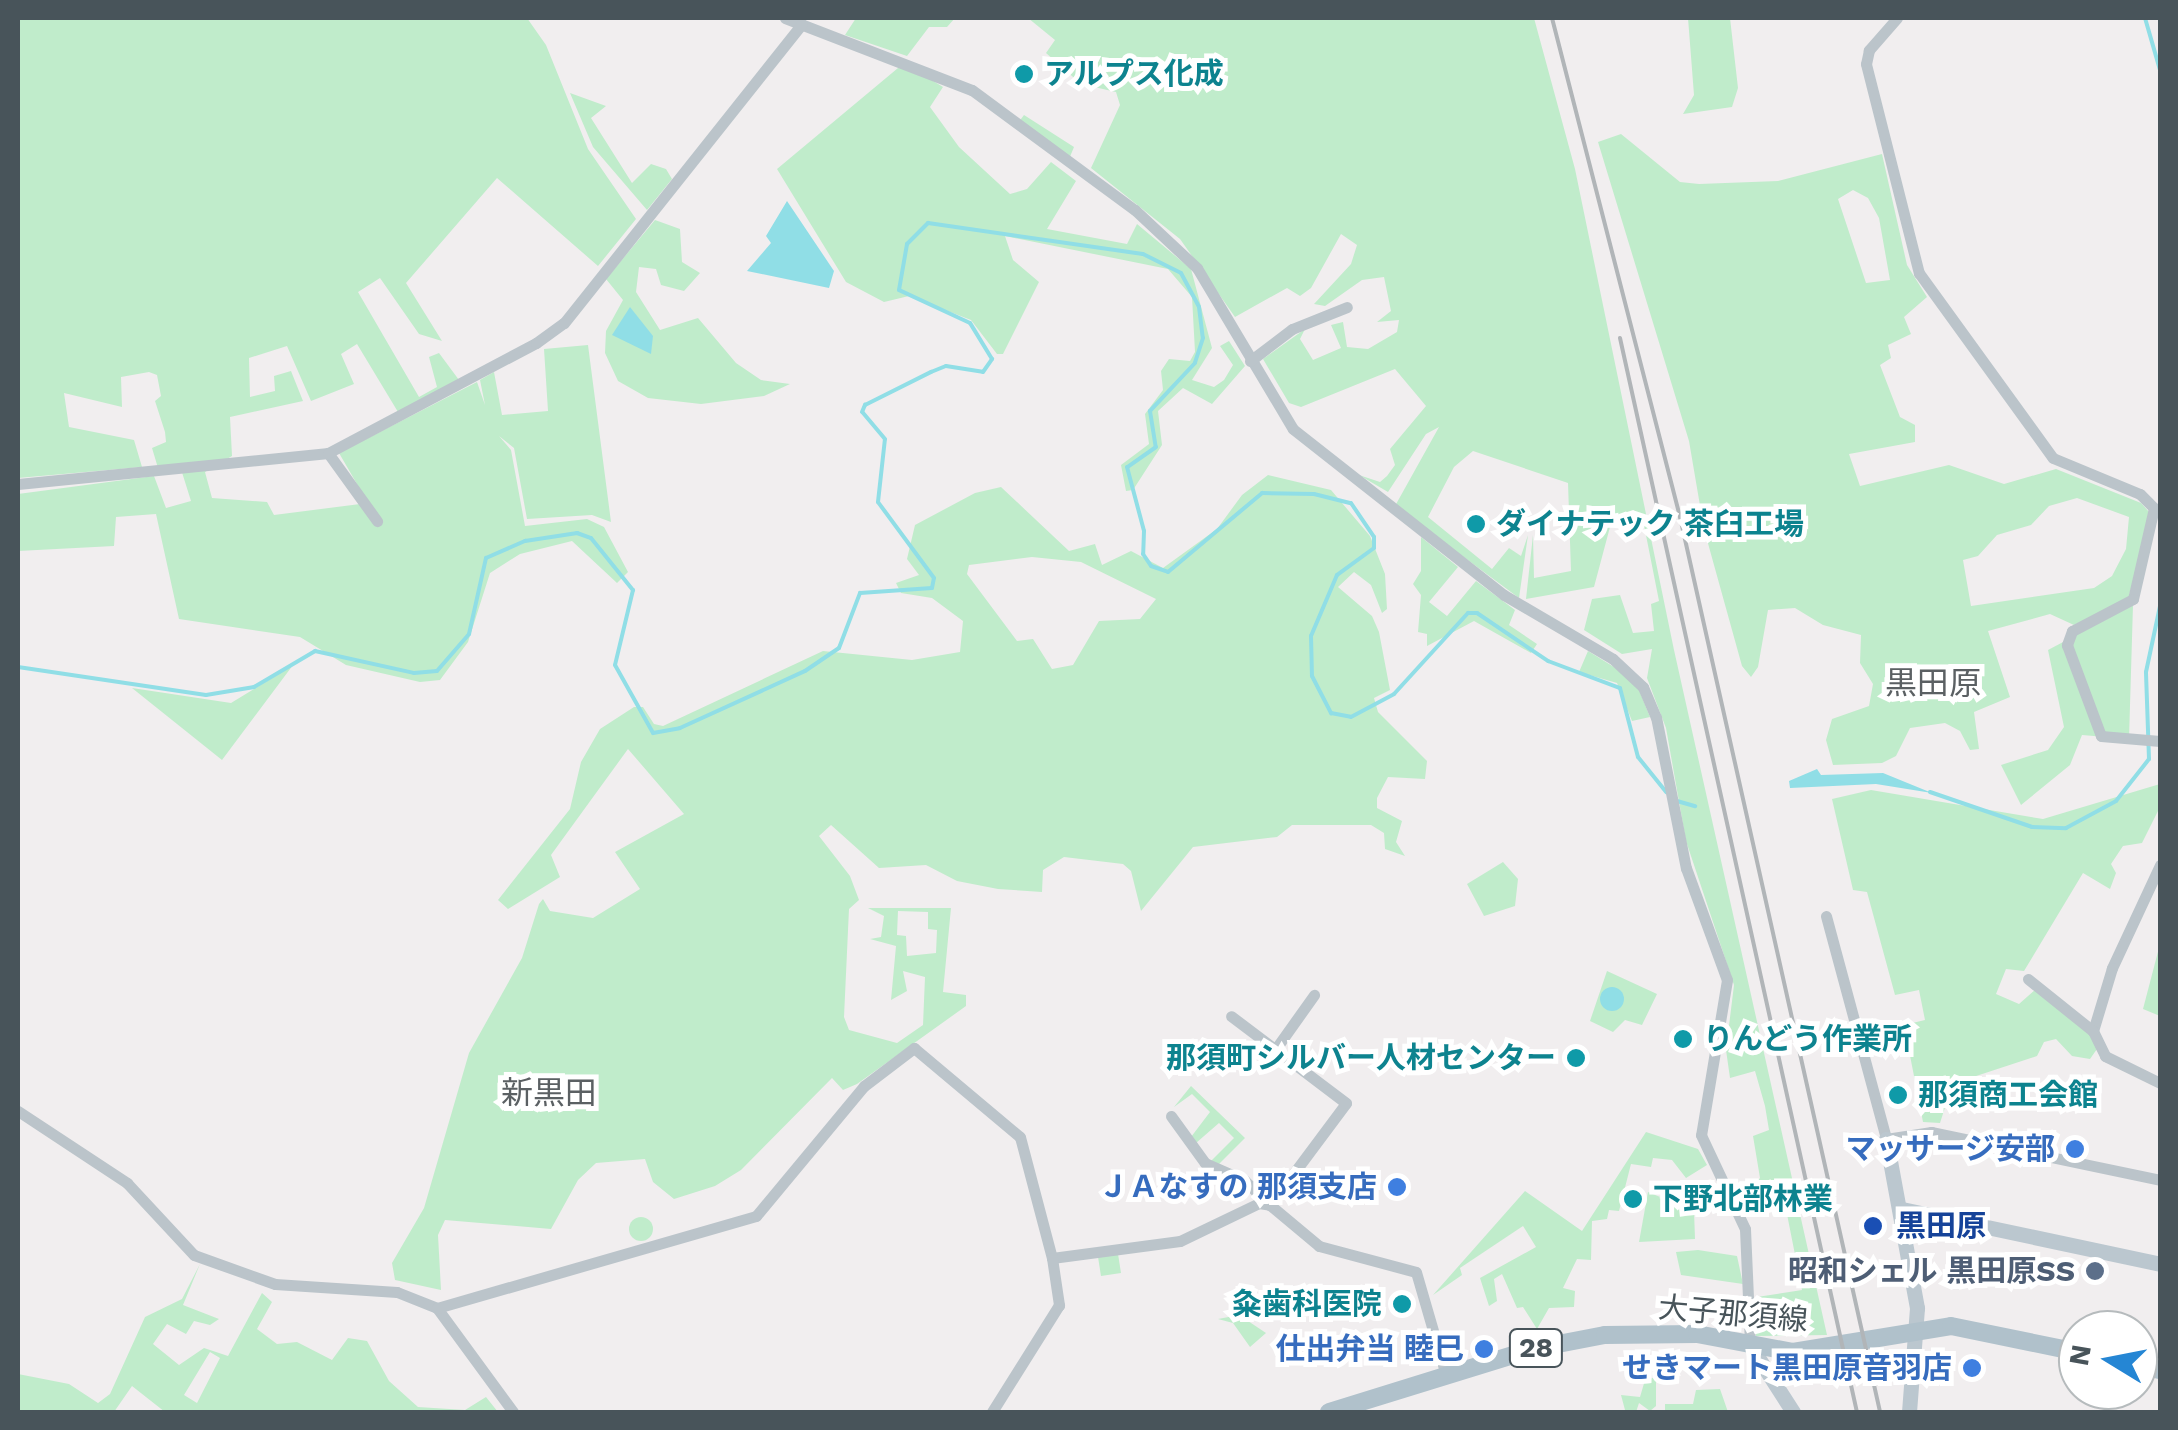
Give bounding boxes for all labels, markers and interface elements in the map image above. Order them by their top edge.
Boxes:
place label: アルプス化成 [1044,56,1224,92]
marker: アルプス化成 [1013,63,1035,85]
place label: ダイナテック 茶臼工場 [1496,506,1805,542]
marker: ダイナテック 茶臼工場 [1465,513,1487,535]
district label: 黒田原 [1885,664,1981,702]
place label: りんどう作業所 [1703,1021,1913,1057]
marker: りんどう作業所 [1672,1028,1694,1050]
place label: 那須町シルバー人材センター [1166,1040,1556,1076]
marker: 那須町シルバー人材センター [1565,1047,1587,1069]
district label: 新黒田 [501,1074,597,1112]
place label: 那須商工会館 [1918,1077,2098,1113]
marker: 那須商工会館 [1887,1084,1909,1106]
place label: マッサージ安部 [1845,1131,2055,1167]
marker: マッサージ安部 [2064,1138,2086,1160]
place label: ＪＡなすの 那須支店 [1098,1169,1377,1205]
marker: ＪＡなすの 那須支店 [1386,1176,1408,1198]
place label: 下野北部林業 [1653,1181,1833,1217]
marker: 下野北部林業 [1622,1188,1644,1210]
place label: 黒田原 [1896,1208,1986,1244]
marker: 黒田原 [1860,1213,1886,1239]
place label: 昭和シェル 黒田原SS [1788,1253,2075,1289]
marker: 昭和シェル 黒田原SS [2084,1260,2106,1282]
place label: 粂歯科医院 [1232,1286,1382,1322]
street label: 大子那須線 [1657,1290,1809,1338]
marker: 粂歯科医院 [1391,1293,1413,1315]
north arrow [2058,1310,2158,1410]
road number: 28 [1508,1325,1564,1371]
place label: 仕出弁当 睦巳 [1275,1331,1464,1367]
marker: 仕出弁当 睦巳 [1473,1338,1495,1360]
text: N [2062,1342,2098,1368]
place label: せきマート黒田原音羽店 [1622,1350,1952,1386]
marker: せきマート黒田原音羽店 [1961,1357,1983,1379]

